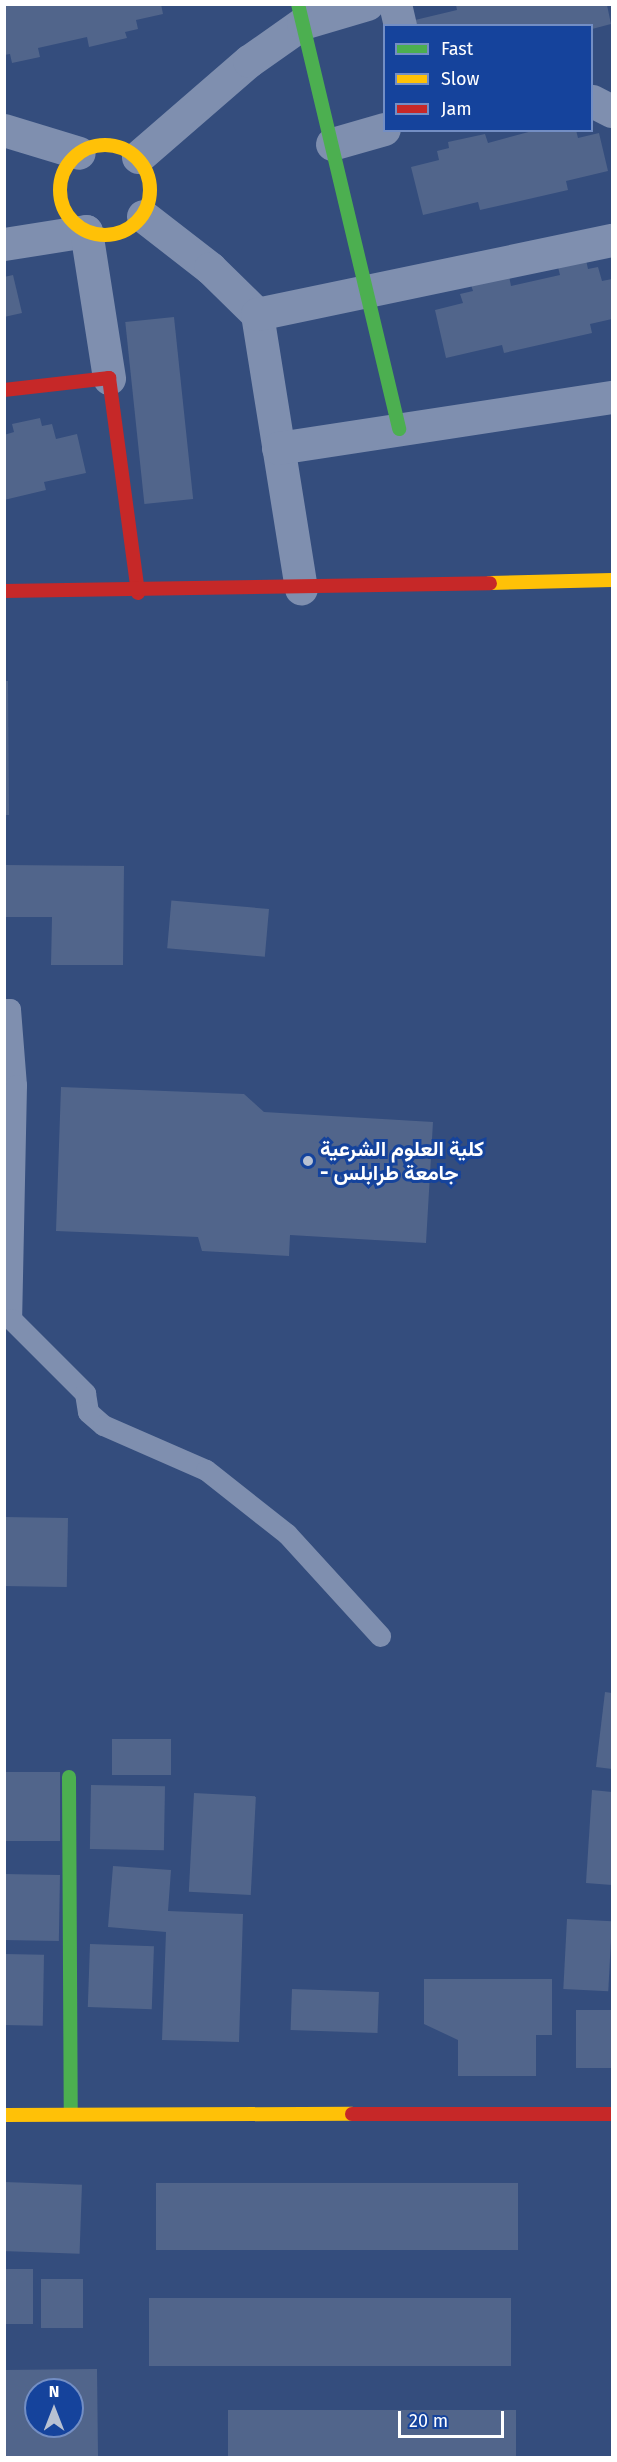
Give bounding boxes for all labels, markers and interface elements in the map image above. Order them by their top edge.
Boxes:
legend [383,24,593,132]
text: Fast [441,38,473,60]
text: Slow [441,68,479,90]
text: Jam [441,98,472,120]
place label: كلية العلوم الشرعية - جامعة طرابلس [320,1136,484,1186]
marker: كلية العلوم الشرعية - جامعة طرابلس [301,1154,315,1168]
north arrow [24,2378,84,2438]
text: N [49,2382,59,2401]
scale bar [401,2399,508,2437]
text: 20 m [409,2410,448,2432]

